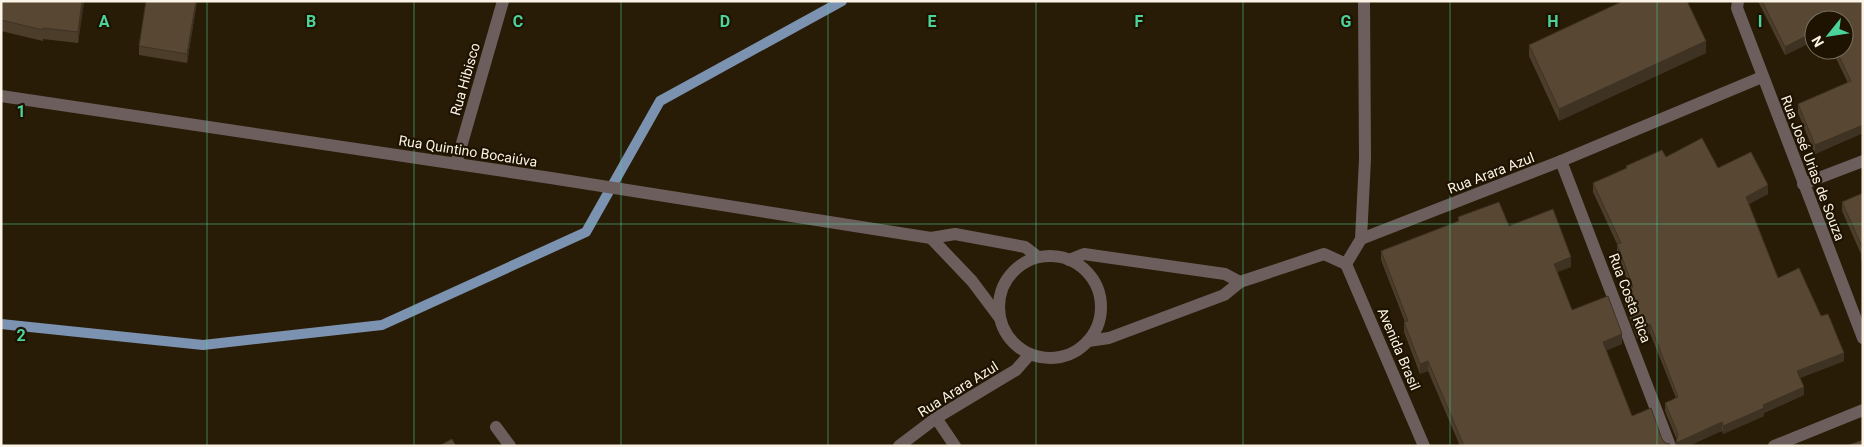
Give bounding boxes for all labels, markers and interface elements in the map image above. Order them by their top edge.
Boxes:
north arrow [1804,10,1854,60]
text: A [99,12,110,31]
text: B [306,12,316,31]
text: C [513,12,523,31]
text: D [720,12,730,31]
text: E [928,12,937,31]
text: F [1135,12,1144,31]
text: G [1341,12,1352,31]
text: H [1547,12,1559,31]
text: I [1758,12,1762,31]
text: N [1808,33,1827,50]
street label: Rua Hibisco [447,41,483,117]
street label: Rua José Urias de Souza [1778,93,1848,243]
text: 1 [16,102,26,121]
street label: Rua Quintino Bocaiúva [398,132,538,170]
street label: Rua Arara Azul [1445,149,1537,197]
street label: Rua Costa Rica [1606,251,1654,345]
street label: Avenida Brasil [1374,305,1424,393]
text: 2 [16,326,26,345]
street label: Rua Arara Azul [915,358,1001,420]

